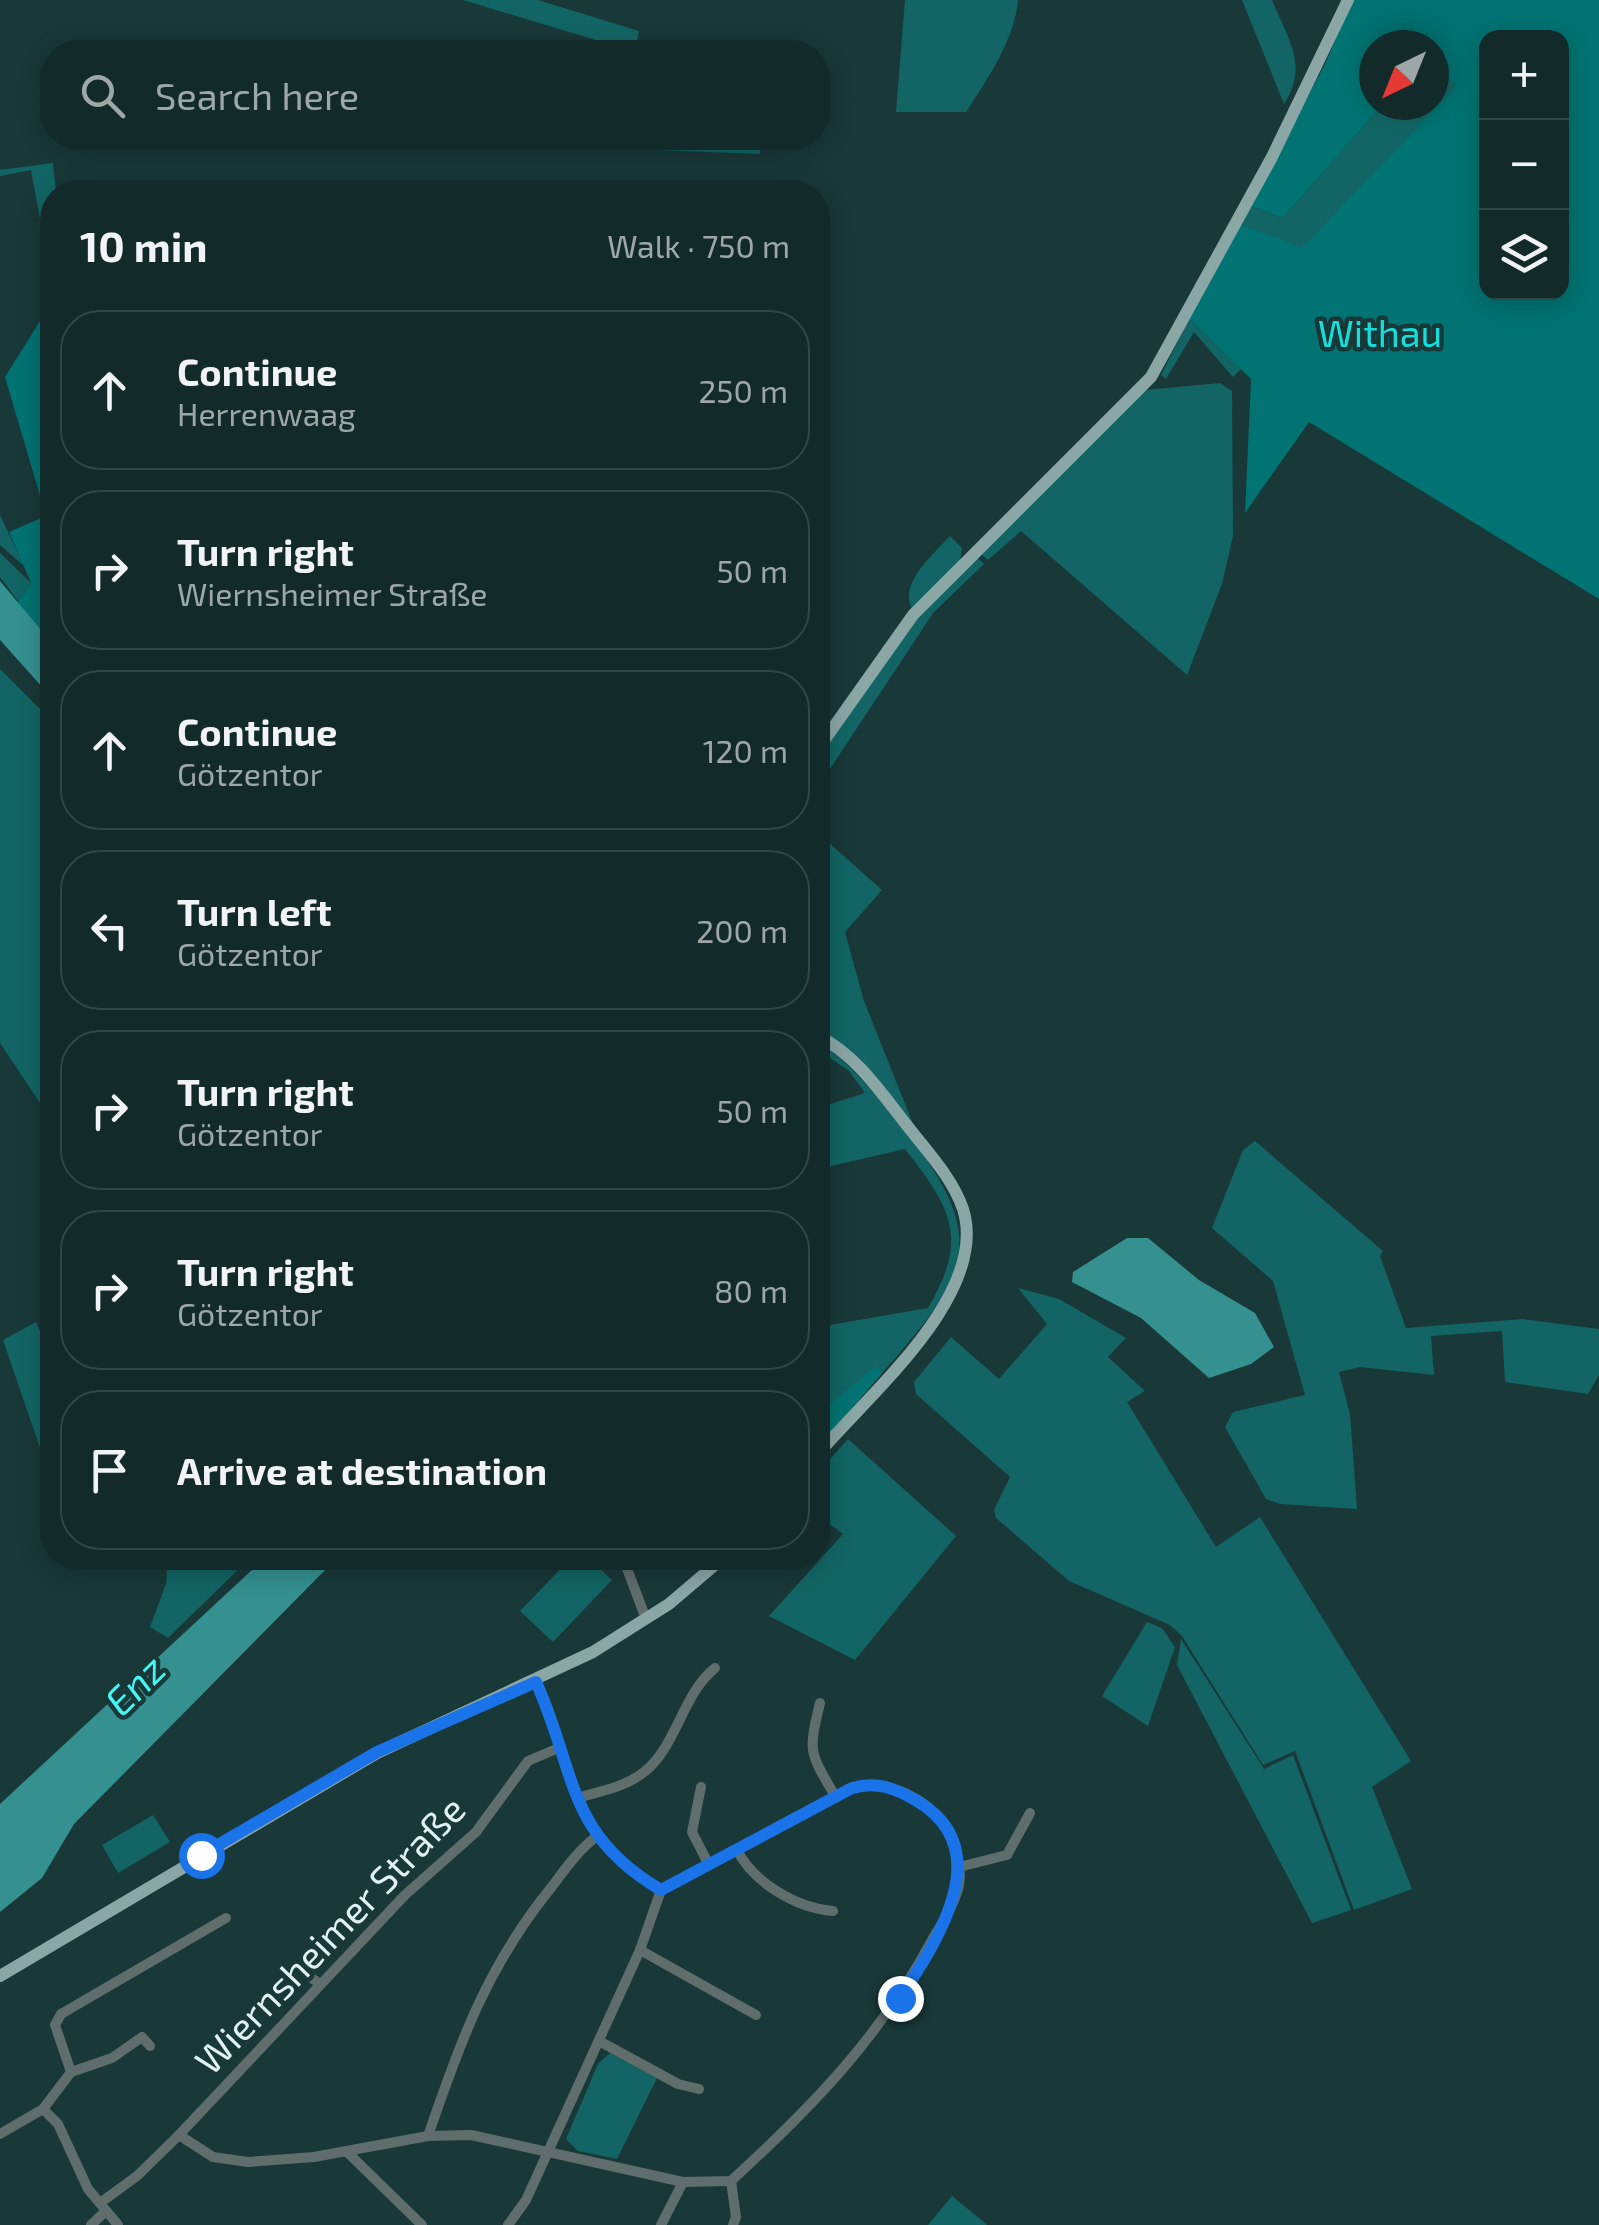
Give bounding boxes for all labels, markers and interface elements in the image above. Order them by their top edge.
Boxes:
north arrow [1359,30,1449,120]
map controls [1479,30,1569,300]
button: + [1479,30,1569,120]
search box [40,40,830,150]
icon: search [75,68,130,123]
text: Search here [155,72,359,118]
button: − [1479,120,1569,210]
button: layers [1479,210,1569,300]
text: 10 min [80,220,208,270]
text: Walk · 750 m [607,226,790,264]
park label: Withau [1318,309,1442,355]
text: Continue [177,348,337,394]
icon: ahead [82,363,137,418]
text: 250 m [698,371,788,409]
text: Herrenwaag [177,394,356,432]
text: Turn right [177,528,354,574]
icon: right [82,543,137,598]
text: 50 m [716,551,788,589]
text: Wiernsheimer Straße [177,574,488,612]
text: Continue [177,708,337,754]
icon: ahead [82,723,137,778]
text: 120 m [703,731,788,769]
text: Götzentor [177,754,323,792]
text: Turn left [177,888,332,934]
icon: left [82,903,137,958]
text: 200 m [696,911,788,949]
text: Götzentor [177,934,323,972]
text: Turn right [177,1068,354,1114]
icon: right [82,1083,137,1138]
text: 50 m [716,1091,788,1129]
text: Götzentor [177,1114,323,1152]
text: Turn right [177,1248,354,1294]
icon: right [82,1263,137,1318]
text: 80 m [714,1271,788,1309]
text: Götzentor [177,1294,323,1332]
icon: arrive [82,1443,137,1498]
text: Arrive at destination [177,1447,547,1493]
water label: Enz [94,1644,174,1724]
street label: Wiernsheimer Straße [184,1785,474,2083]
route start [179,1833,225,1879]
route end [878,1976,924,2022]

